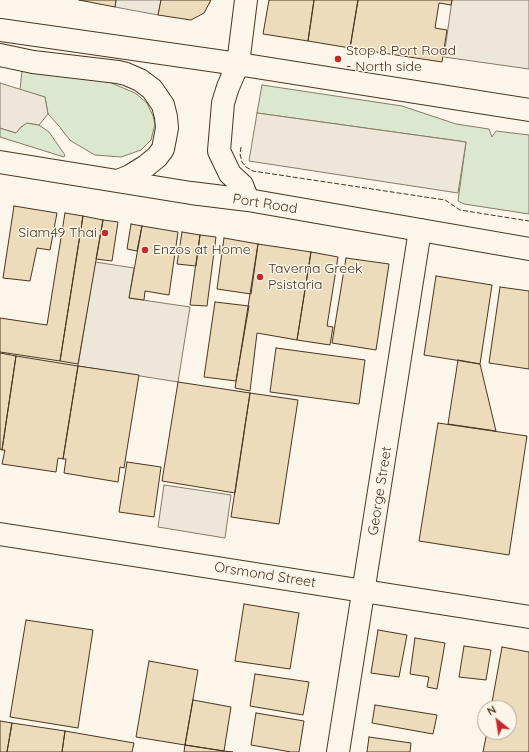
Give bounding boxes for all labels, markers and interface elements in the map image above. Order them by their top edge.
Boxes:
place label: Stop 8 Port Road - North side [346,43,456,76]
marker: Stop 8 Port Road - North side [333,54,343,64]
street label: Port Road [231,191,299,217]
place label: Siam49 Thai [18,225,97,241]
marker: Siam49 Thai [100,228,110,238]
place label: Enzos at Home [153,242,251,258]
marker: Enzos at Home [140,245,150,255]
place label: Taverna Greek Psistaria [268,261,363,294]
marker: Taverna Greek Psistaria [255,272,265,282]
street label: George Street [365,445,395,537]
street label: Orsmond Street [213,559,317,591]
north arrow [477,700,517,740]
text: N [484,702,499,719]

